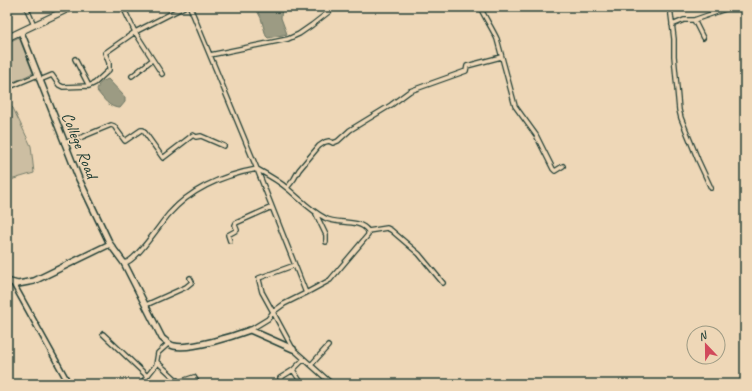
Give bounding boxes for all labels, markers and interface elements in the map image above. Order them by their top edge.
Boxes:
street label: College Road [57,109,103,183]
north arrow [686,325,726,365]
text: N [696,327,710,343]

